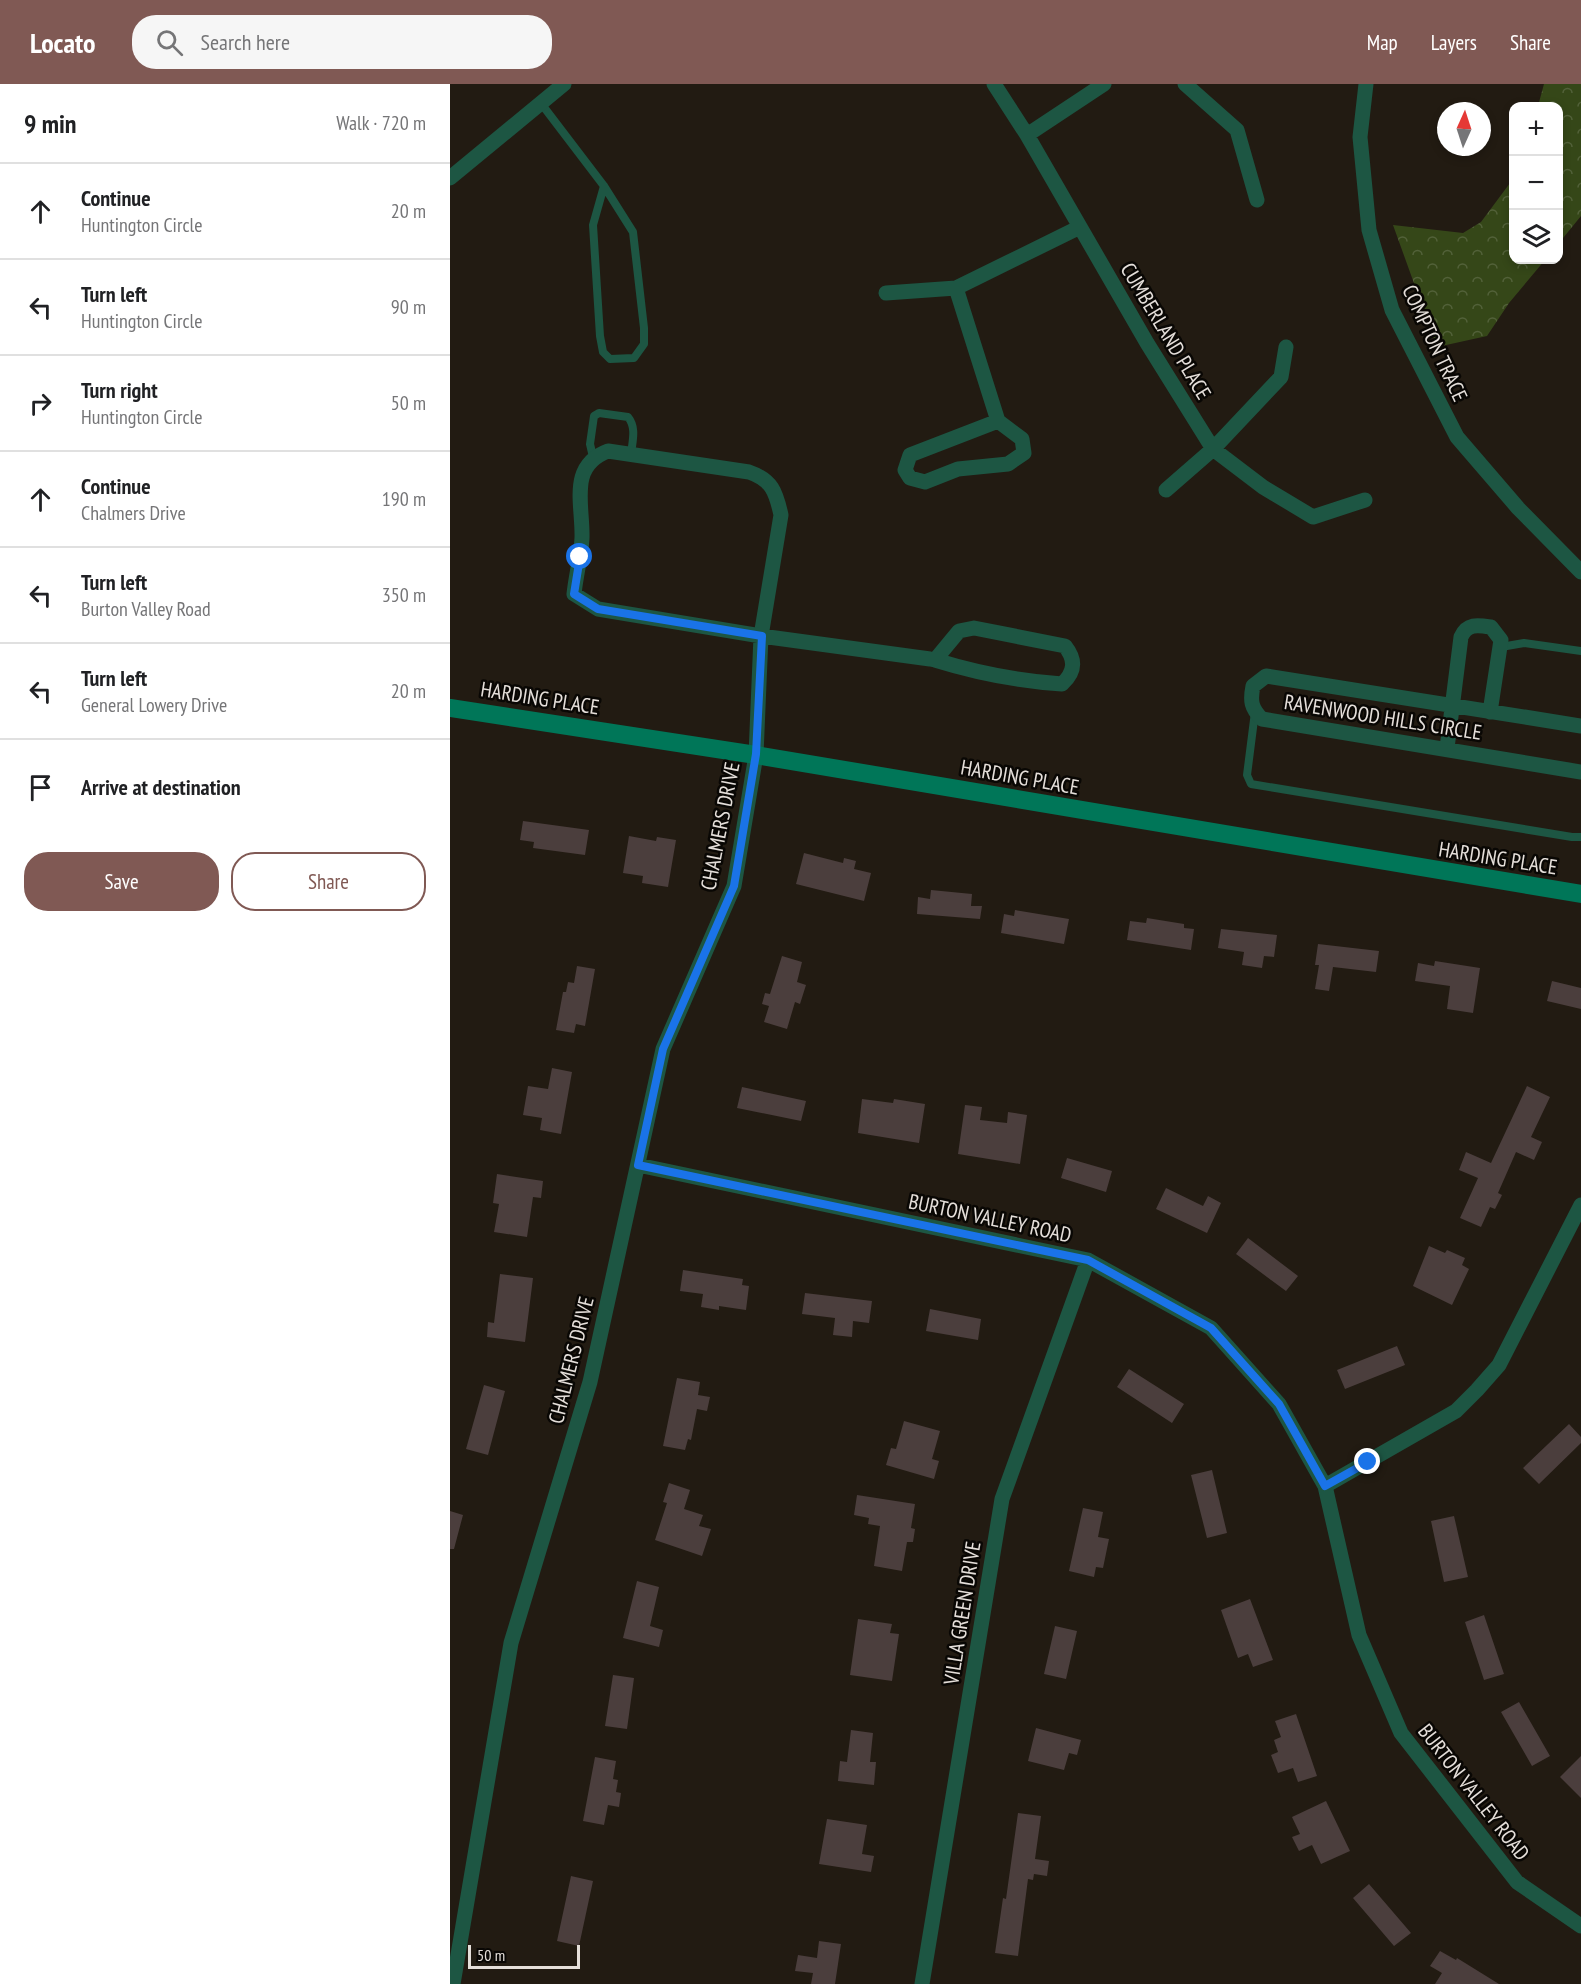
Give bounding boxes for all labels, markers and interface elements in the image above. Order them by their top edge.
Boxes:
search box [132,15,552,69]
text: Locato [30,24,96,61]
icon: search [153,26,186,59]
text: Search here [201,28,290,56]
text: Map [1367,29,1398,56]
text: Layers [1431,29,1477,56]
text: Share [1510,29,1551,56]
north arrow [1437,102,1491,156]
map controls [1509,102,1563,264]
button: + [1509,102,1563,156]
text: 9 min [24,107,77,140]
text: Walk · 720 m [336,110,426,136]
button: − [1509,156,1563,210]
text: Continue [81,184,151,212]
icon: ahead [24,195,57,228]
text: 20 m [391,198,426,224]
button: layers [1509,210,1563,264]
text: Huntington Circle [81,212,202,238]
street label: CUMBERLAND PLACE [1115,258,1217,404]
text: Turn left [81,280,147,308]
street label: COMPTON TRACE [1396,280,1474,406]
icon: left [24,291,57,324]
text: 90 m [391,294,426,320]
text: Huntington Circle [81,308,202,334]
text: Turn right [81,376,158,404]
icon: right [24,387,57,420]
text: 50 m [391,390,426,416]
text: Huntington Circle [81,404,202,430]
text: Continue [81,472,151,500]
icon: ahead [24,483,57,516]
text: 190 m [382,486,426,512]
text: Chalmers Drive [81,500,186,526]
route start [566,543,592,569]
text: Turn left [81,568,147,596]
icon: left [24,579,57,612]
text: 350 m [382,582,426,608]
text: Burton Valley Road [81,596,211,622]
text: Turn left [81,664,147,692]
icon: left [24,675,57,708]
street label: HARDING PLACE [479,675,601,721]
text: 20 m [391,678,426,704]
street label: RAVENWOOD HILLS CIRCLE [1282,688,1484,746]
text: General Lowery Drive [81,692,227,718]
street label: HARDING PLACE [959,753,1081,801]
street label: CHALMERS DRIVE [694,760,746,892]
icon: arrive [24,771,57,804]
text: Arrive at destination [81,773,241,801]
street label: HARDING PLACE [1437,835,1559,881]
button: Save [24,852,219,911]
button: Share [231,852,426,911]
street label: BURTON VALLEY ROAD [906,1188,1074,1248]
street label: CHALMERS DRIVE [542,1294,600,1426]
route end [1354,1448,1380,1474]
street label: VILLA GREEN DRIVE [937,1539,987,1688]
street label: BURTON VALLEY ROAD [1412,1718,1536,1866]
scale bar [468,1942,580,1970]
text: 50 m [477,1945,505,1965]

